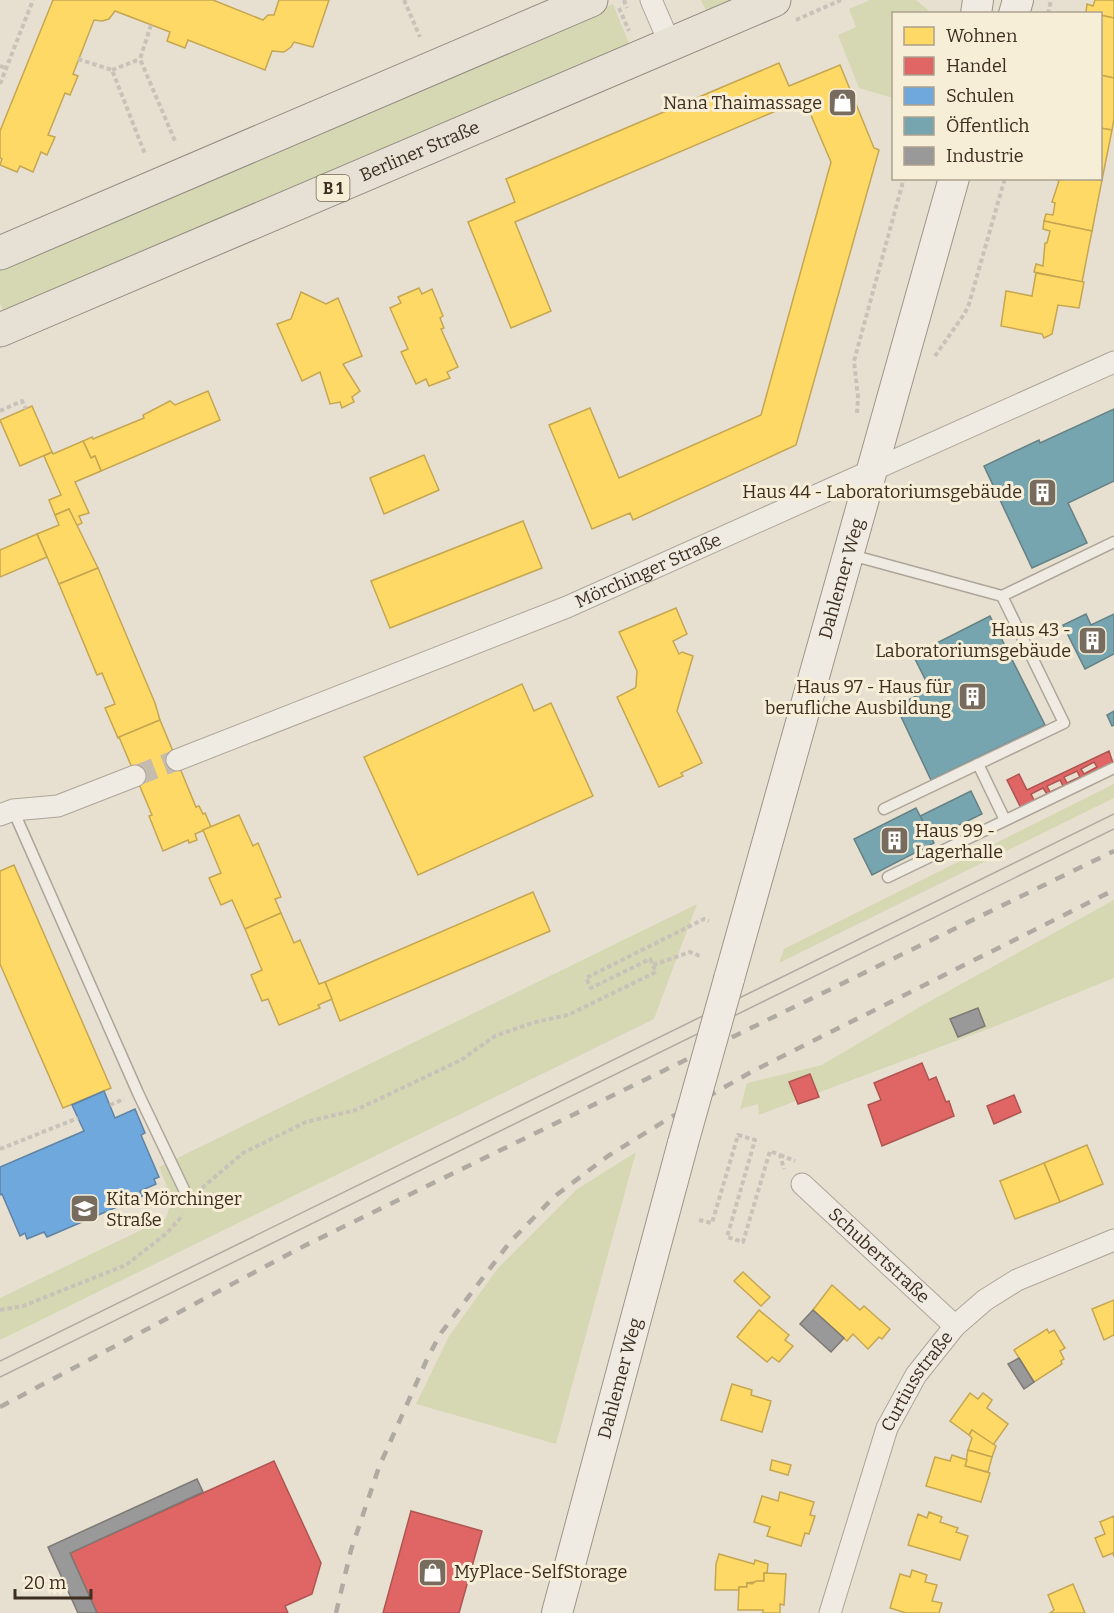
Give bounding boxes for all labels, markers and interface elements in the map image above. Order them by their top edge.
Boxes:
legend [892,12,1102,180]
text: Wohnen [946,25,1018,47]
text: Handel [946,55,1007,77]
text: Schulen [946,85,1015,107]
shop icon: Nana Thaimassage [827,87,859,119]
place label: Nana Thaimassage [663,92,822,114]
text: Öffentlich [946,115,1029,137]
street label: Berliner Straße [356,116,483,186]
text: Industrie [946,145,1024,167]
road number: B 1 [316,175,350,201]
building icon: Haus 44 - Laboratoriumsgebäude [1027,476,1059,508]
place label: Haus 44 - Laboratoriumsgebäude [742,481,1022,503]
street label: Dahlemer Weg [814,516,869,641]
street label: Mörchinger Straße [572,528,725,613]
place label: Haus 43 - Laboratoriumsgebäude [875,619,1071,662]
building icon: Haus 43 - Laboratoriumsgebäude [1076,624,1108,656]
place label: Haus 97 - Haus für berufliche Ausbildung [765,676,951,719]
building icon: Haus 97 - Haus für berufliche Ausbildung [956,681,988,713]
place label: Haus 99 - Lagerhalle [915,820,1003,863]
building icon: Haus 99 - Lagerhalle [878,825,910,857]
place label: Kita Mörchinger Straße [106,1188,242,1231]
school or university icon: Kita Mörchinger Straße [69,1193,101,1225]
street label: Schubertstraße [824,1203,934,1308]
street label: Dahlemer Weg [593,1315,647,1441]
street label: Curtiusstraße [876,1327,958,1435]
shop icon: MyPlace-SelfStorage [417,1556,449,1588]
place label: MyPlace-SelfStorage [454,1561,627,1583]
scale bar [15,1562,92,1600]
text: 20 m [24,1572,66,1594]

